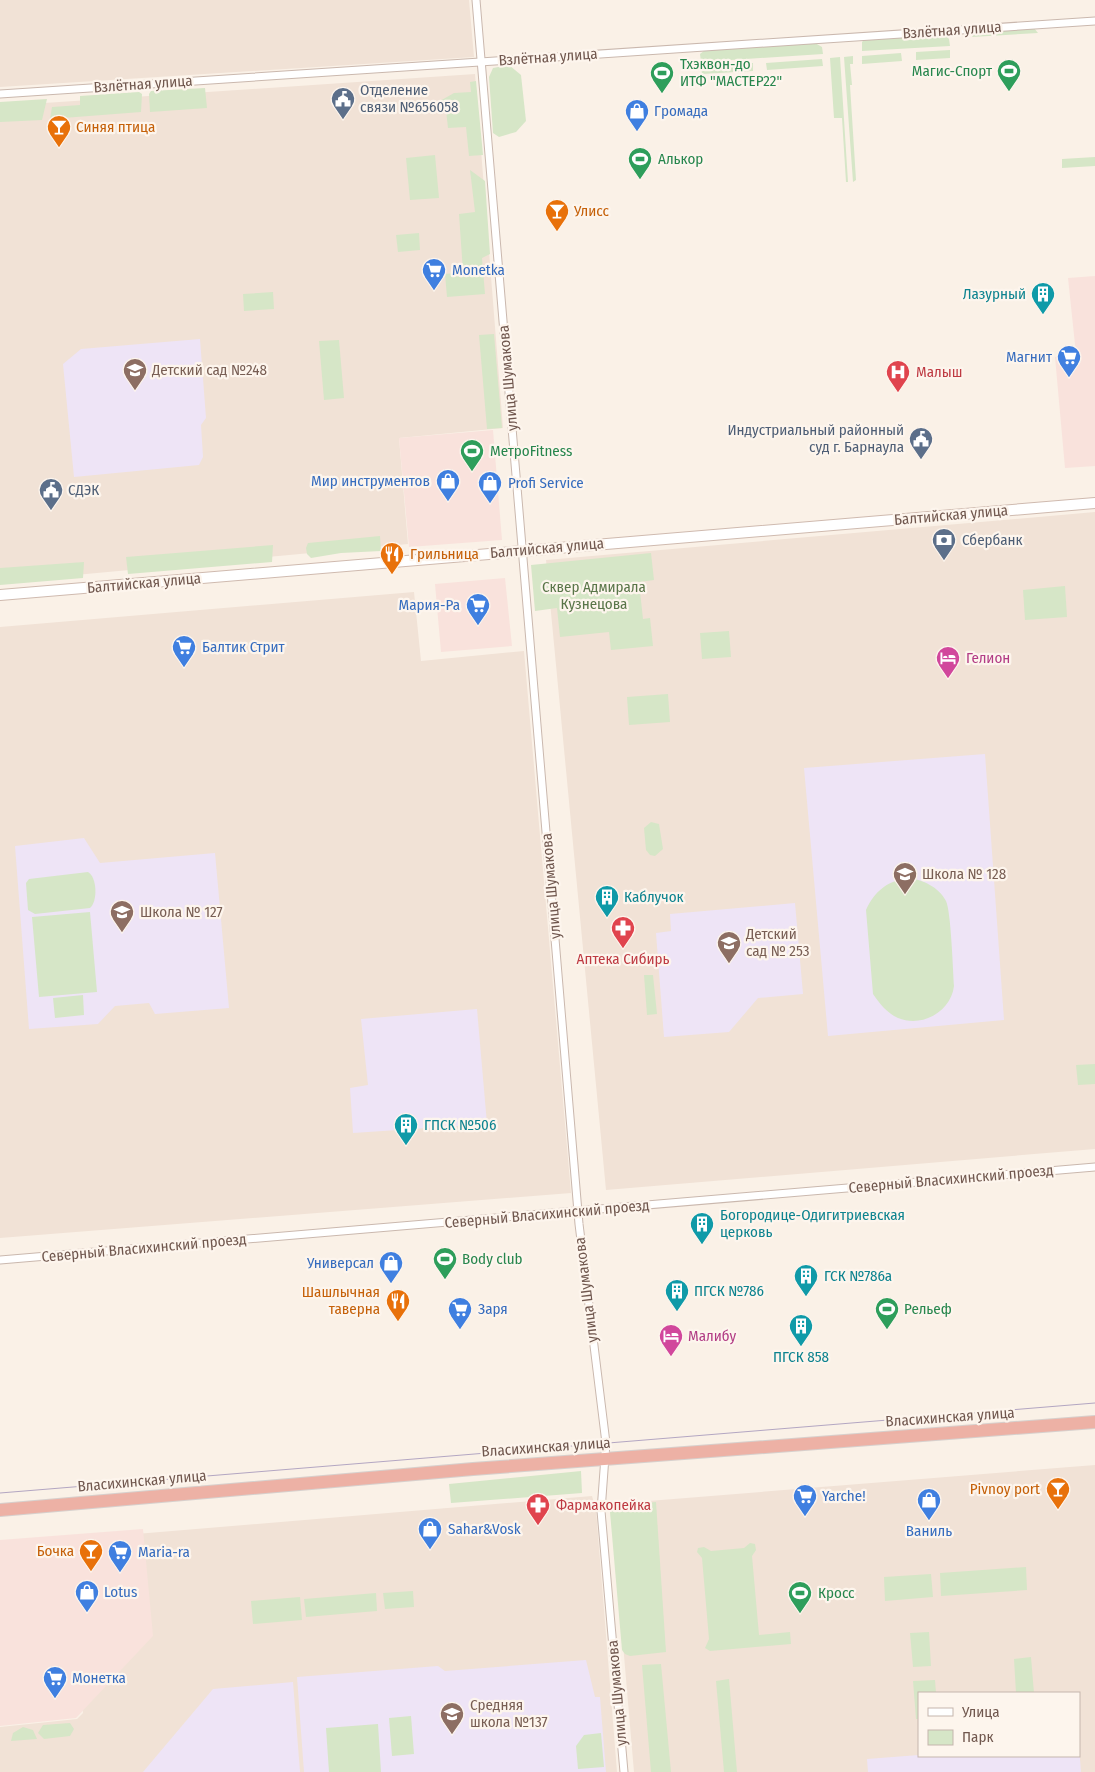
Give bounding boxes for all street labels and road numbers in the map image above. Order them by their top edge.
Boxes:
street label: Взлётная улица [902,18,1002,42]
street label: Взлётная улица [498,45,598,69]
street label: Взлётная улица [93,72,193,96]
street label: улица Шумакова [494,324,522,432]
street label: Балтийская улица [893,501,1009,529]
street label: Балтийская улица [489,534,605,562]
street label: Балтийская улица [86,569,202,597]
street label: улица Шумакова [537,832,565,940]
street label: Северный Власихинский проезд [848,1161,1054,1197]
street label: Северный Власихинский проезд [444,1196,650,1232]
street label: Северный Власихинский проезд [41,1230,247,1266]
street label: улица Шумакова [571,1236,601,1344]
street label: Власихинская улица [885,1404,1015,1430]
street label: Власихинская улица [481,1434,611,1460]
street label: Власихинская улица [77,1466,207,1496]
street label: улица Шумакова [603,1639,631,1747]

